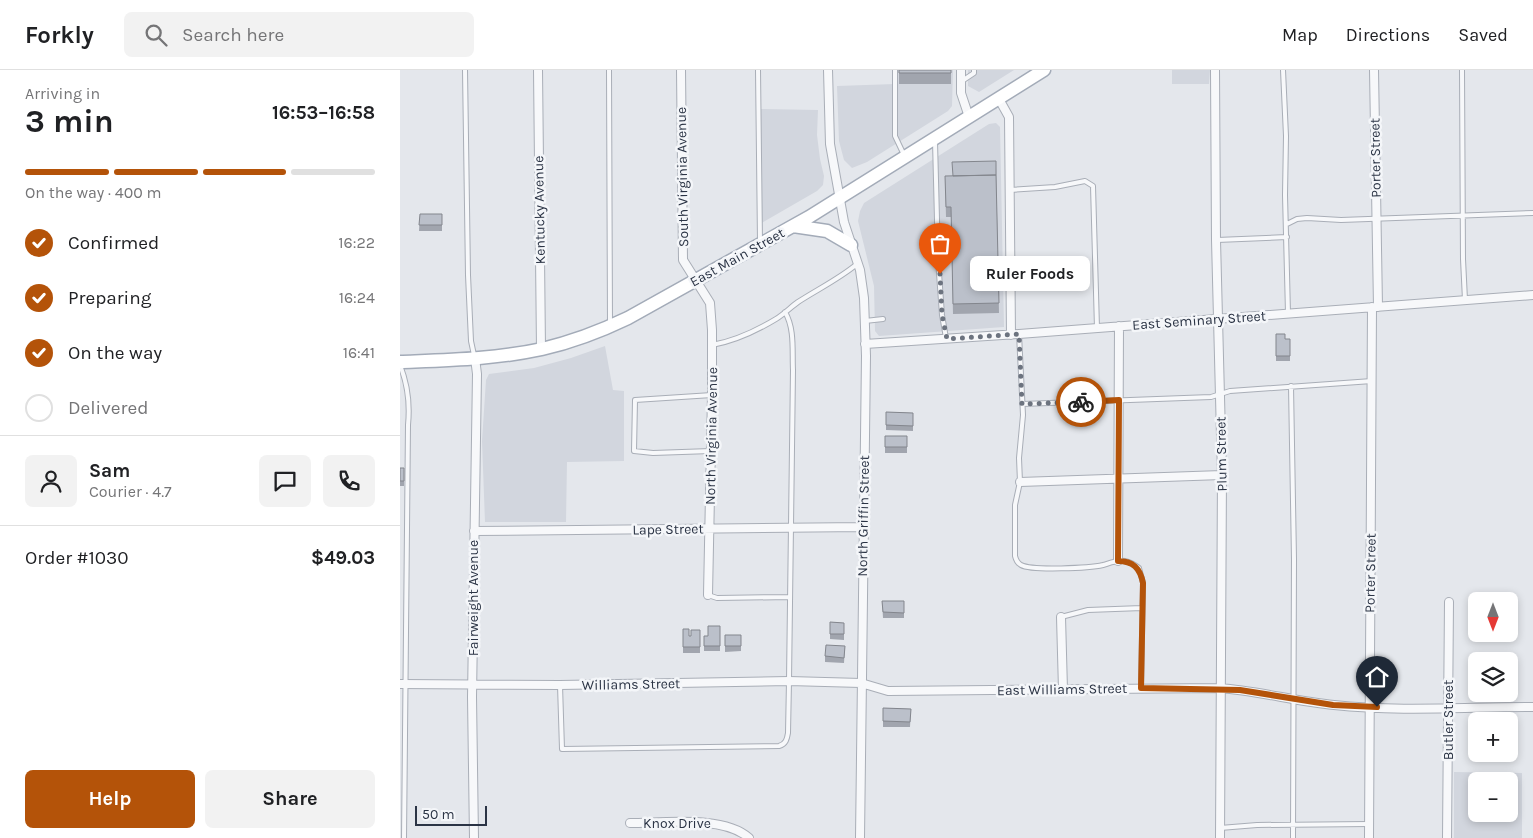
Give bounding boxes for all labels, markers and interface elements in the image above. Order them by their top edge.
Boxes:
search box [124,12,474,57]
text: Forkly [25,21,94,49]
icon: search [142,21,170,49]
text: Search here [182,24,284,46]
text: Map [1282,24,1318,46]
text: Directions [1346,24,1430,46]
text: Saved [1458,24,1508,46]
text: Arriving in [25,84,100,103]
text: 16:53–16:58 [272,102,375,124]
text: 3 min [25,103,114,140]
street label: South Virginia Avenue [673,107,692,247]
street label: Porter Street [1366,118,1385,198]
street label: Kentucky Avenue [530,155,549,264]
text: On the way · 400 m [25,183,161,202]
pin [919,223,961,274]
street label: East Main Street [687,224,787,290]
icon: check [25,229,53,257]
icon: bag [926,230,954,258]
text: Confirmed [68,232,159,254]
text: 16:22 [338,233,375,252]
callout: Ruler Foods [970,256,1090,292]
text: Ruler Foods [986,264,1074,283]
icon: check [25,284,53,312]
text: Preparing [68,287,151,309]
text: 16:24 [339,288,375,307]
street label: East Seminary Street [1132,307,1266,334]
icon: check [25,339,53,367]
text: On the way [68,342,162,364]
text: 16:41 [343,343,375,362]
street label: North Virginia Avenue [702,367,721,505]
courier [1056,377,1106,427]
icon: bike [1067,388,1095,416]
text: Delivered [68,397,148,419]
street label: Plum Street [1212,416,1231,492]
button: person [25,455,77,507]
button: chat [259,455,311,507]
button: phone [323,455,375,507]
street label: North Griffin Street [854,455,873,577]
text: Sam [89,460,130,482]
text: Courier · 4.7 [89,482,172,501]
street label: Lape Street [632,520,704,539]
street label: Porter Street [1361,533,1380,613]
street label: Fairweight Avenue [465,540,482,656]
text: Order #1030 [25,547,128,569]
text: $49.03 [311,547,375,569]
north arrow [1468,592,1518,642]
map controls [1468,592,1518,822]
button: layers [1468,652,1518,702]
pin [1356,656,1398,707]
icon: home [1363,663,1391,691]
street label: Williams Street [582,675,680,694]
street label: East Williams Street [997,680,1127,699]
street label: Butler Street [1440,680,1457,760]
button: + [1468,712,1518,762]
button: Help [25,770,195,828]
button: Share [205,770,375,828]
button: − [1468,772,1518,822]
scale bar [415,803,488,826]
text: 50 m [422,806,455,823]
street label: Knox Drive [643,815,711,832]

